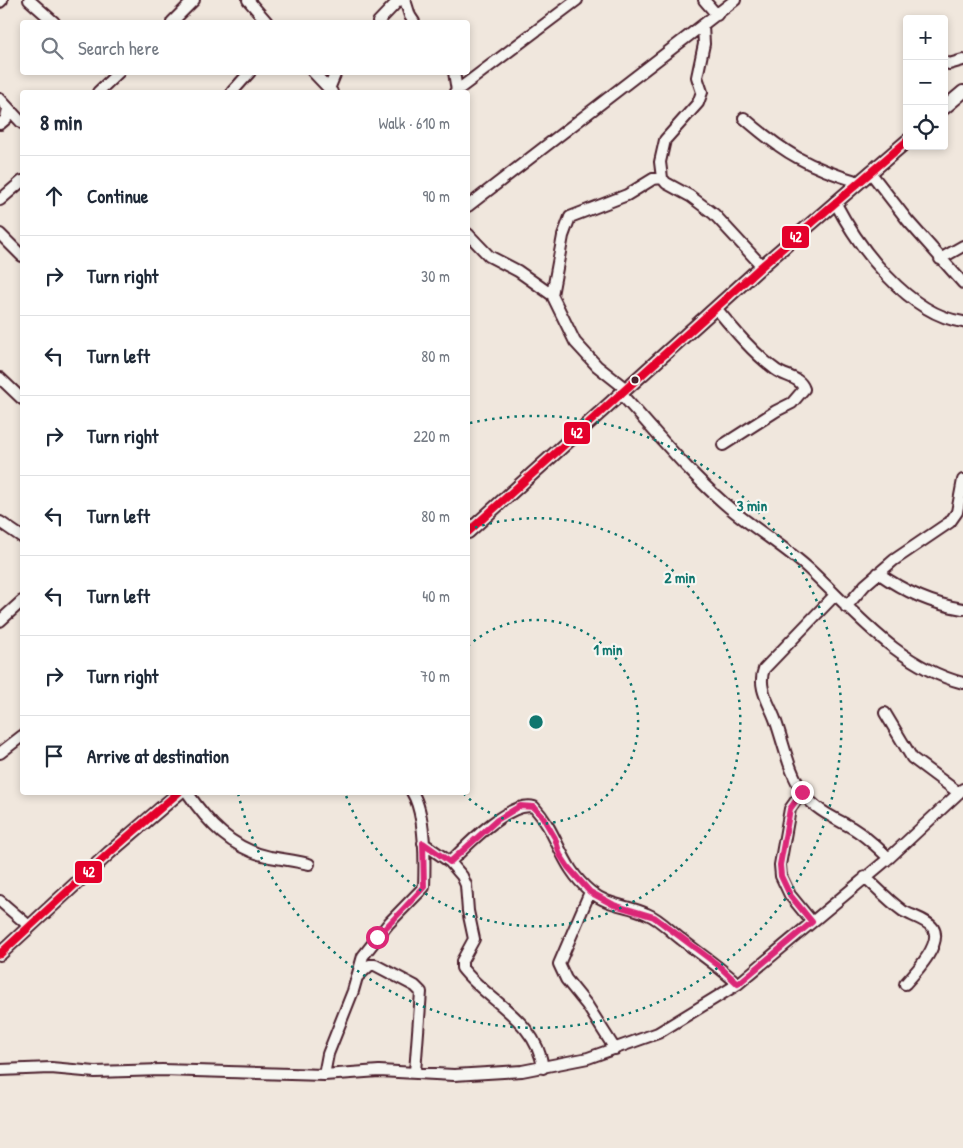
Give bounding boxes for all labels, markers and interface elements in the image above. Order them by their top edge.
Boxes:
map controls [903,15,948,150]
button: + [903,15,948,60]
search box [20,20,470,75]
icon: search [38,34,66,62]
text: Search here [78,35,159,61]
button: − [903,60,948,105]
button: locate [903,105,948,150]
text: 8 min [40,108,82,137]
text: Walk · 610 m [378,112,450,134]
icon: ahead [40,182,68,210]
text: Continue [87,183,148,209]
text: 90 m [422,185,450,207]
line badge: 42 [781,225,810,249]
text: 42 [790,227,802,246]
icon: right [40,262,68,290]
text: Turn right [87,263,158,289]
text: 30 m [421,265,450,287]
icon: left [40,342,68,370]
text: Turn left [87,343,150,369]
text: 80 m [421,345,450,367]
unlabelled marker [630,375,640,385]
line badge: 42 [563,421,591,445]
icon: right [40,422,68,450]
text: Turn right [87,423,158,449]
text: 42 [571,423,583,442]
text: 220 m [413,425,450,447]
text: 3 min [737,495,767,516]
icon: left [40,502,68,530]
text: Turn left [87,503,150,529]
text: 80 m [421,505,450,527]
text: 2 min [665,567,696,588]
icon: left [40,582,68,610]
text: Turn left [87,583,150,609]
text: 40 m [422,585,450,607]
text: 1 min [593,639,623,660]
icon: right [40,662,68,690]
text: Turn right [87,663,158,689]
text: 70 m [420,665,450,687]
centre of rings [527,713,545,731]
icon: arrive [40,742,68,770]
text: Arrive at destination [87,743,229,769]
route end [791,781,814,804]
line badge: 42 [74,860,103,884]
text: 42 [83,862,95,881]
route start [366,926,389,949]

